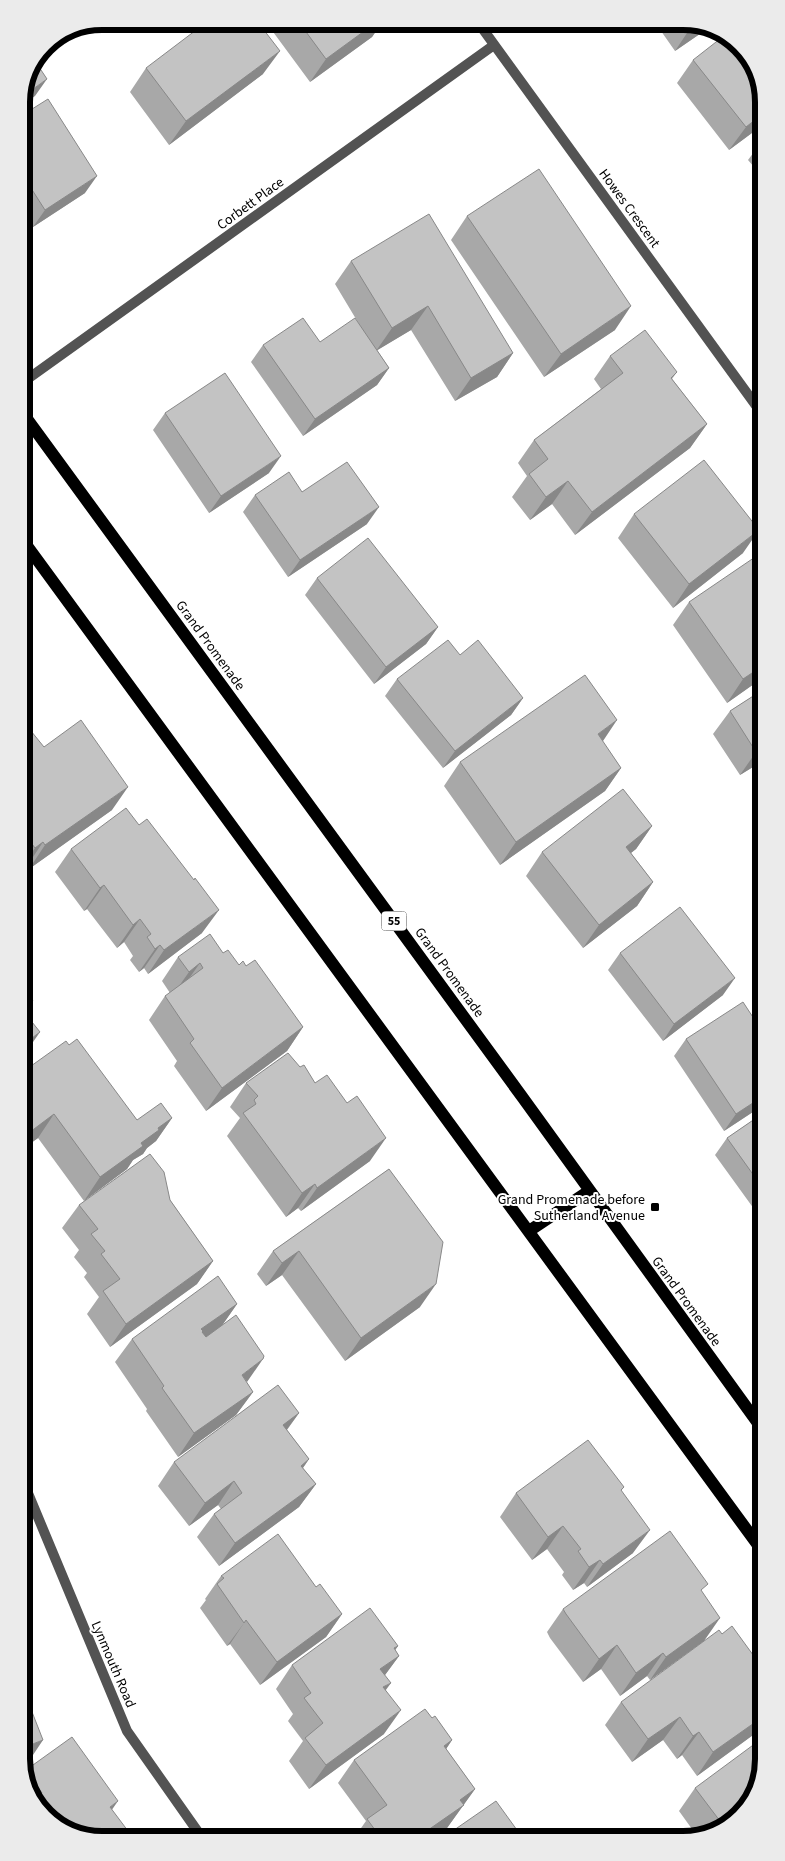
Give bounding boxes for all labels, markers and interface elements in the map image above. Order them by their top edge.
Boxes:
street label: Howes Crescent [594,165,665,252]
street label: Corbett Place [213,173,288,235]
street label: Grand Promenade [171,597,250,695]
road number: 55 [382,911,406,930]
street label: Grand Promenade [410,924,489,1022]
place label: Grand Promenade before Sutherland Avenue [498,1190,645,1226]
marker: Grand Promenade before Sutherland Avenue [649,1201,661,1213]
street label: Grand Promenade [647,1253,726,1351]
street label: Lynmouth Road [86,1618,140,1711]

